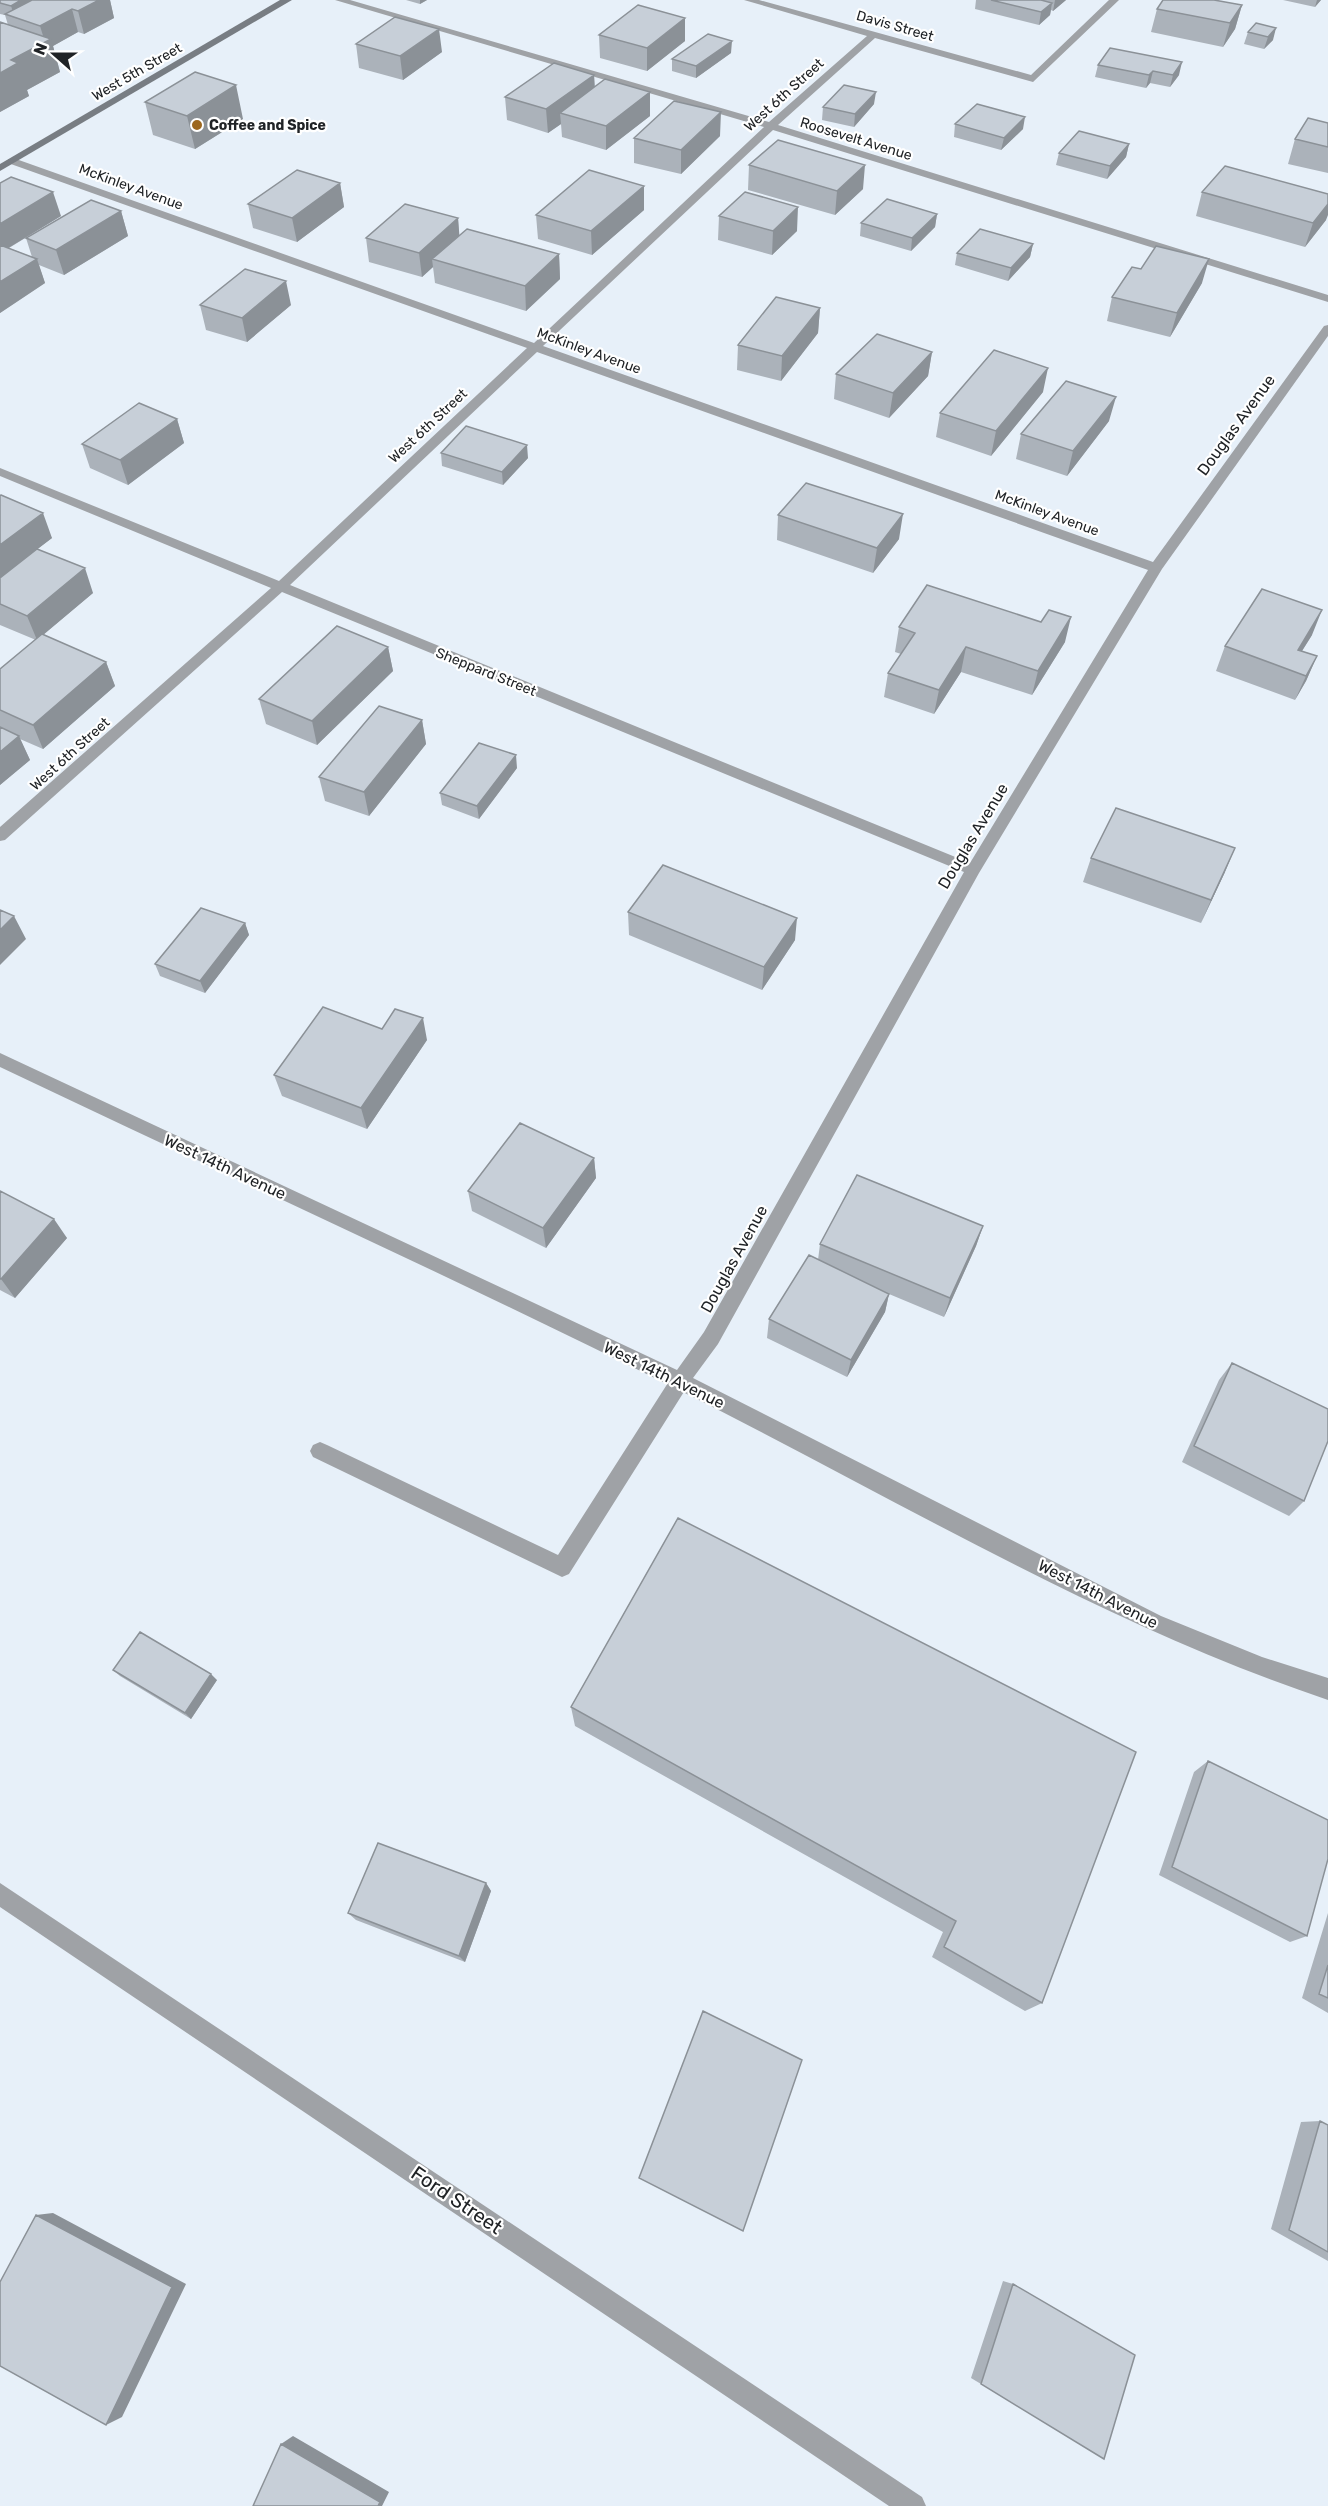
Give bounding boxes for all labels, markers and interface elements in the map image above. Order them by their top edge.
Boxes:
street label: Davis Street [854,7,936,45]
north arrow [24,24,84,84]
street label: West 5th Street [89,39,185,105]
text: N [30,40,51,58]
street label: West 6th Street [741,54,828,135]
street label: Roosevelt Avenue [798,114,914,164]
place label: Coffee and Spice [209,117,326,134]
marker: Coffee and Spice [190,118,204,132]
street label: McKinley Avenue [77,160,186,214]
street label: McKinley Avenue [535,324,644,378]
street label: Douglas Avenue [1193,371,1279,479]
street label: West 6th Street [385,385,471,467]
street label: McKinley Avenue [993,486,1102,540]
street label: Sheppard Street [433,644,539,700]
street label: West 6th Street [27,713,114,794]
street label: Douglas Avenue [934,780,1012,892]
street label: West 14th Avenue [161,1130,289,1204]
street label: Douglas Avenue [697,1202,771,1316]
street label: West 14th Avenue [600,1338,728,1413]
street label: West 14th Avenue [1035,1556,1161,1632]
street label: Ford Street [407,2161,507,2239]

